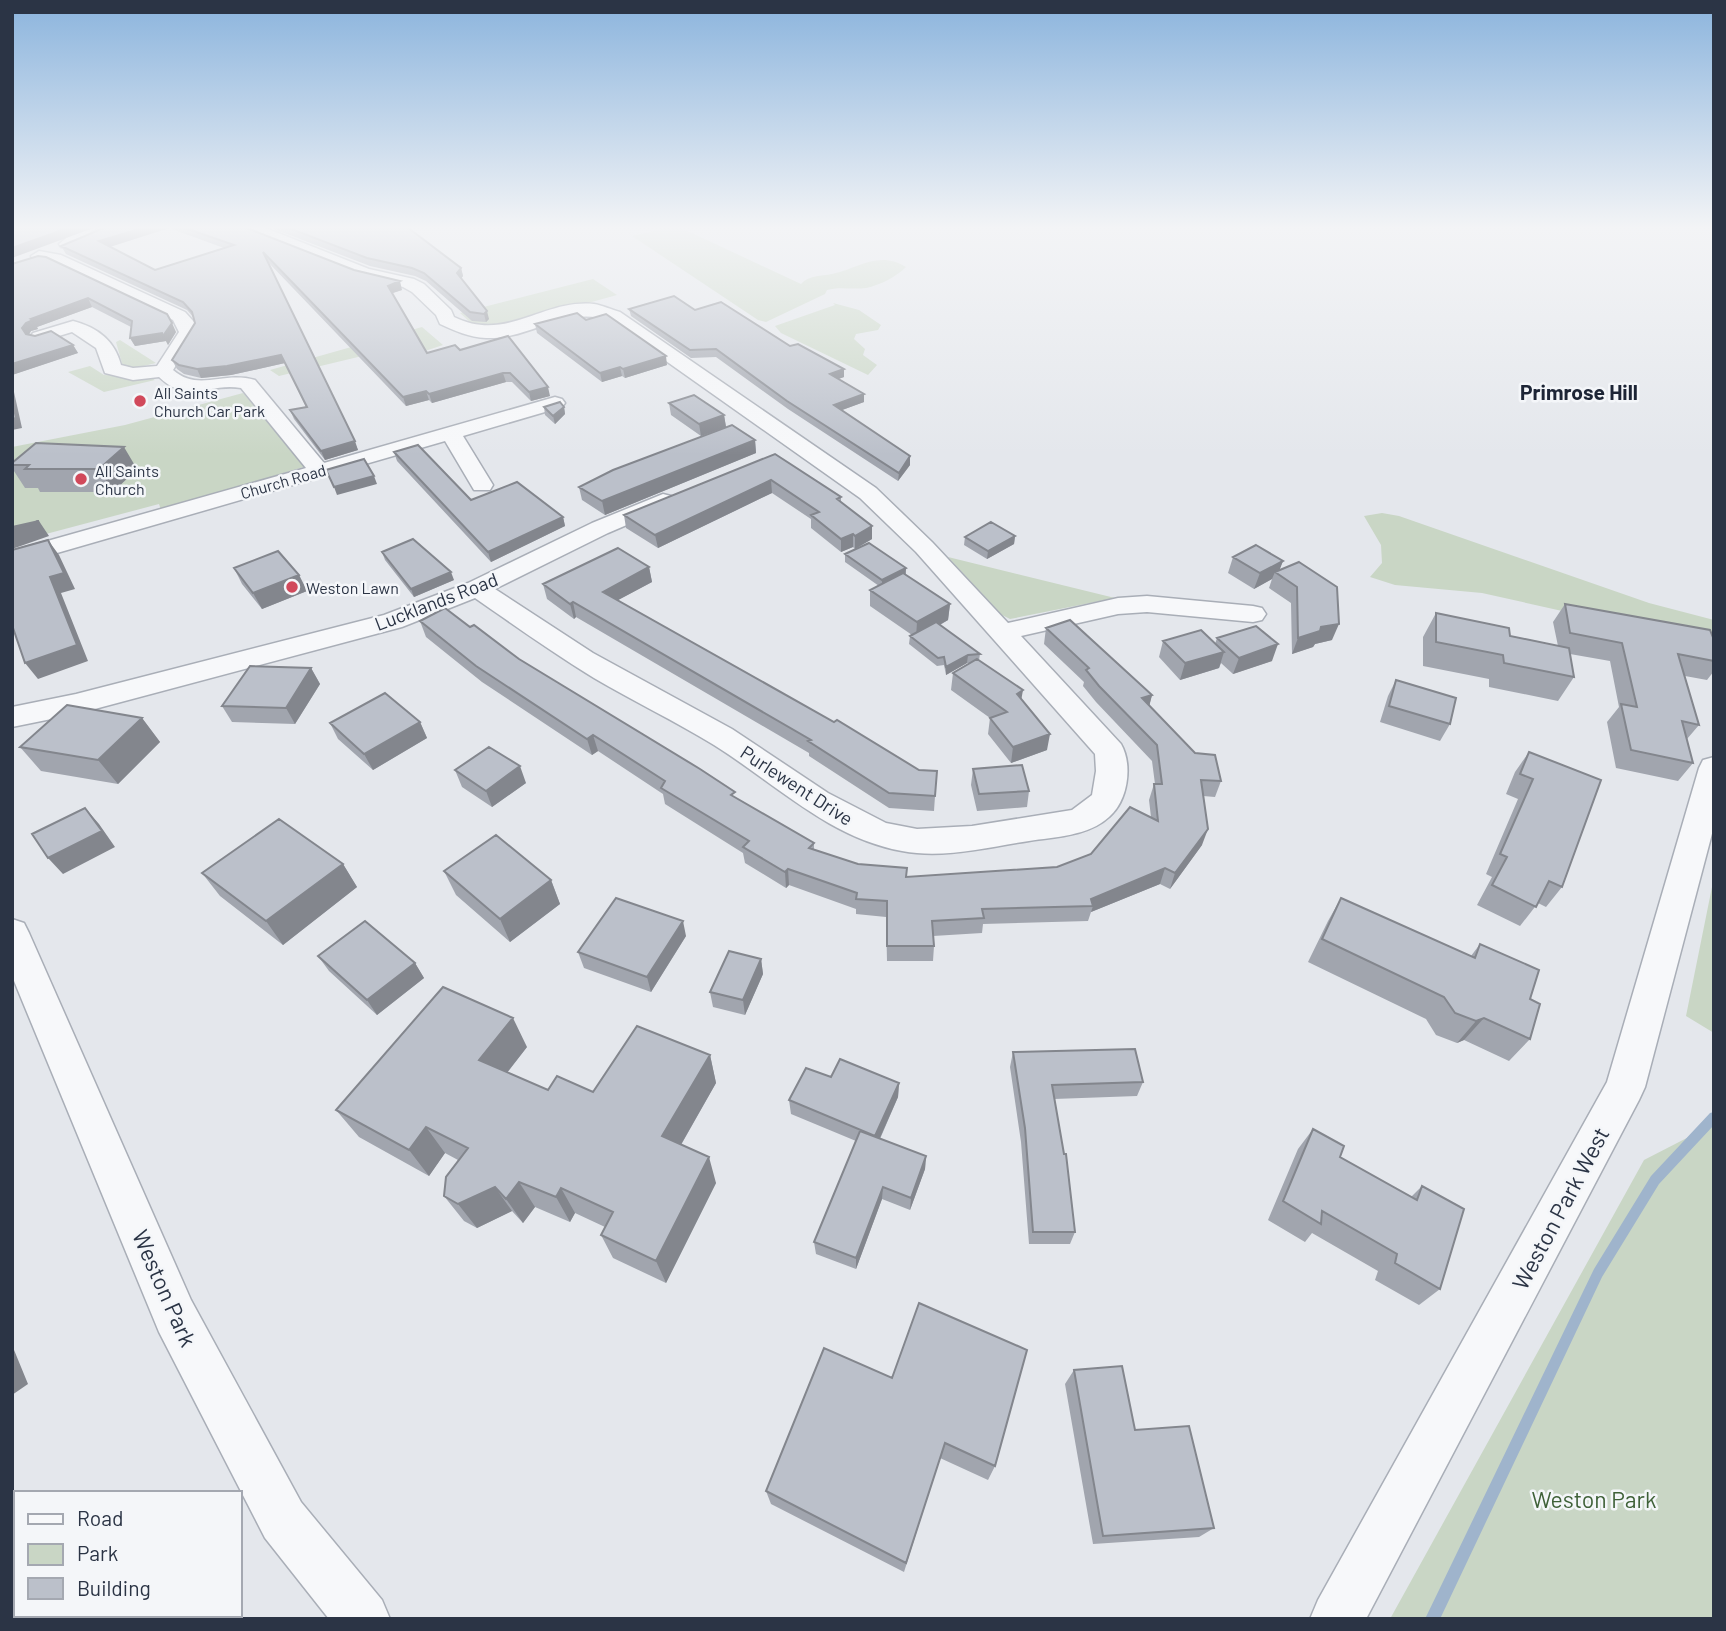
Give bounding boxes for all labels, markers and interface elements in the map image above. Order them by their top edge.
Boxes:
district label: Primrose Hill [1520,379,1638,404]
place label: All Saints Church Car Park [154,383,265,420]
marker: All Saints Church Car Park [132,393,148,409]
street label: Church Road [238,460,328,502]
place label: All Saints Church [95,461,159,498]
marker: All Saints Church [73,471,89,487]
street label: Lucklands Road [371,567,501,635]
place label: Weston Lawn [306,578,399,597]
marker: Weston Lawn [284,579,300,595]
street label: Purlewent Drive [736,740,858,830]
street label: Weston Park West [1505,1122,1615,1294]
street label: Weston Park [127,1225,203,1351]
park label: Weston Park [1532,1485,1656,1513]
legend [14,1491,242,1617]
text: Road [77,1505,123,1530]
text: Park [77,1540,118,1565]
text: Building [77,1575,151,1600]

